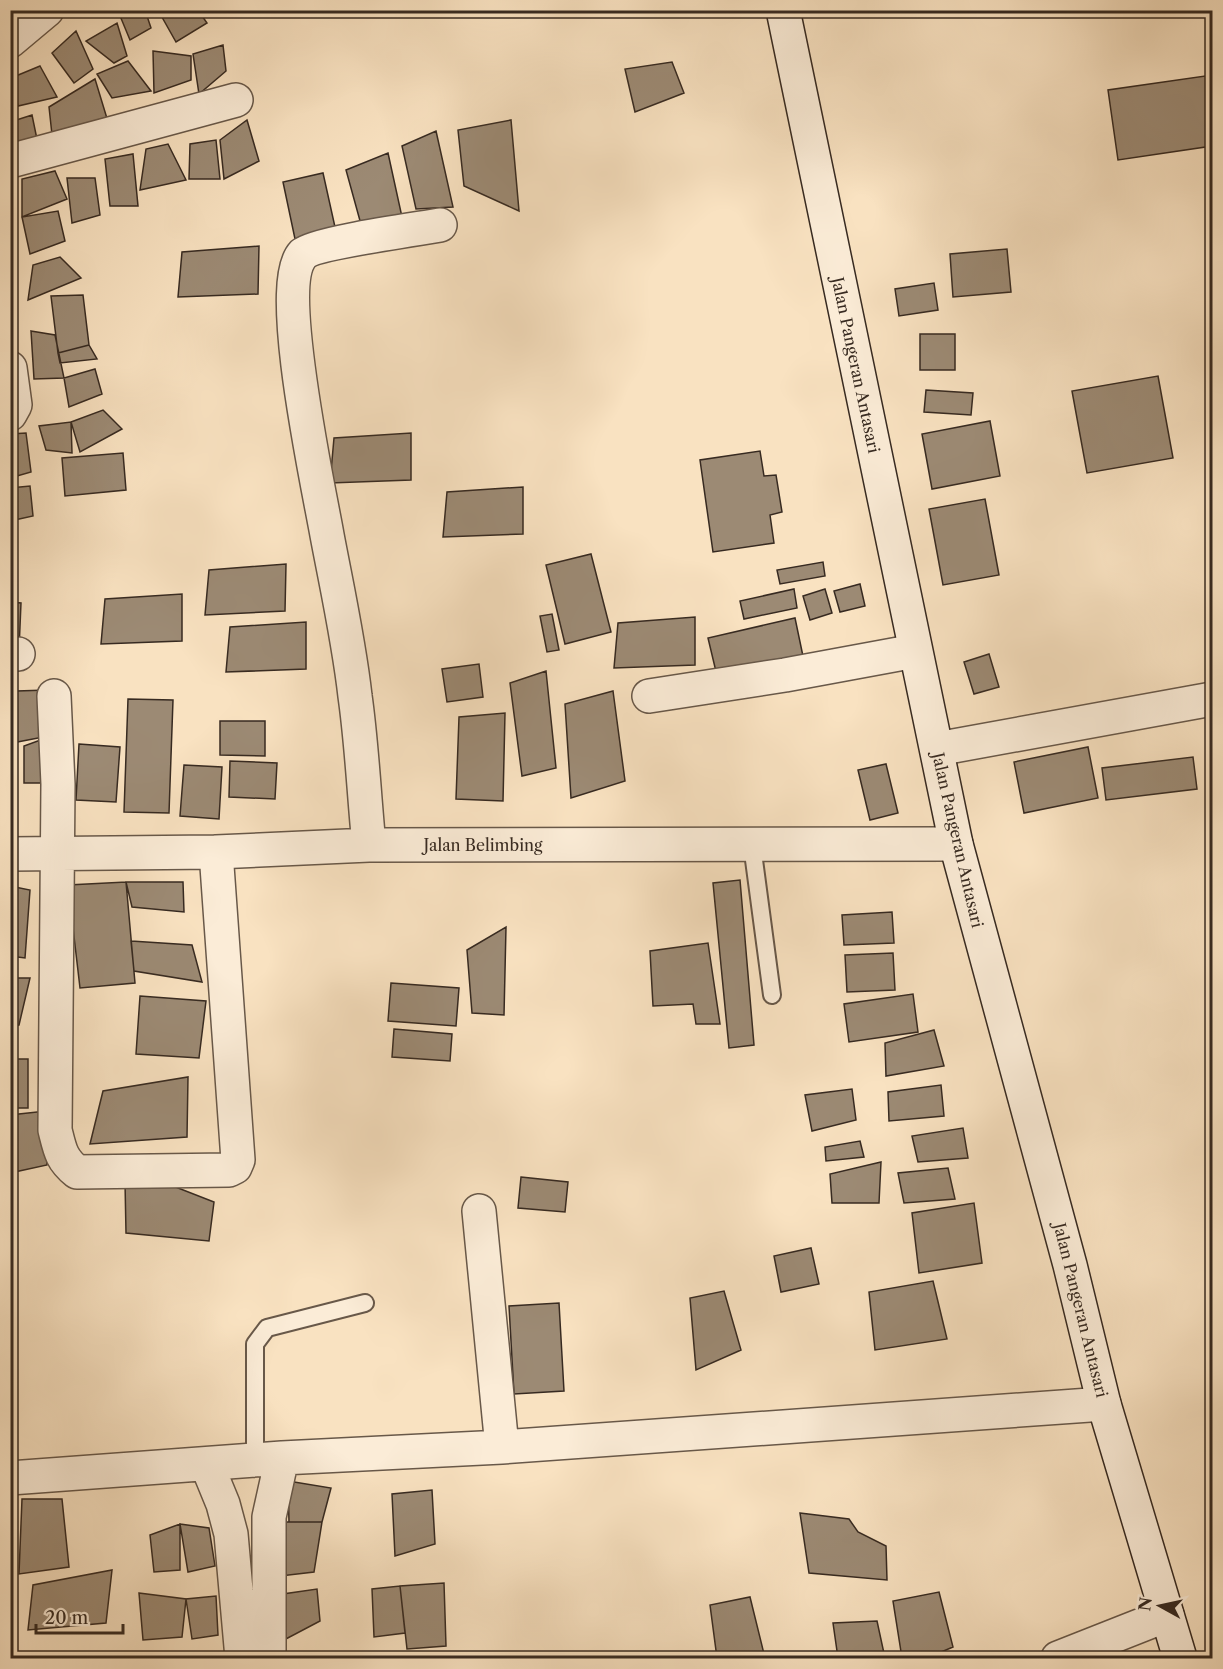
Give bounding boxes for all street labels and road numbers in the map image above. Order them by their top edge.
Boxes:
street label: Jalan Pangeran Antasari [827,272,884,455]
street label: Jalan Pangeran Antasari [927,748,988,930]
street label: Jalan Belimbing [421,835,543,855]
street label: Jalan Pangeran Antasari [1049,1218,1112,1399]

